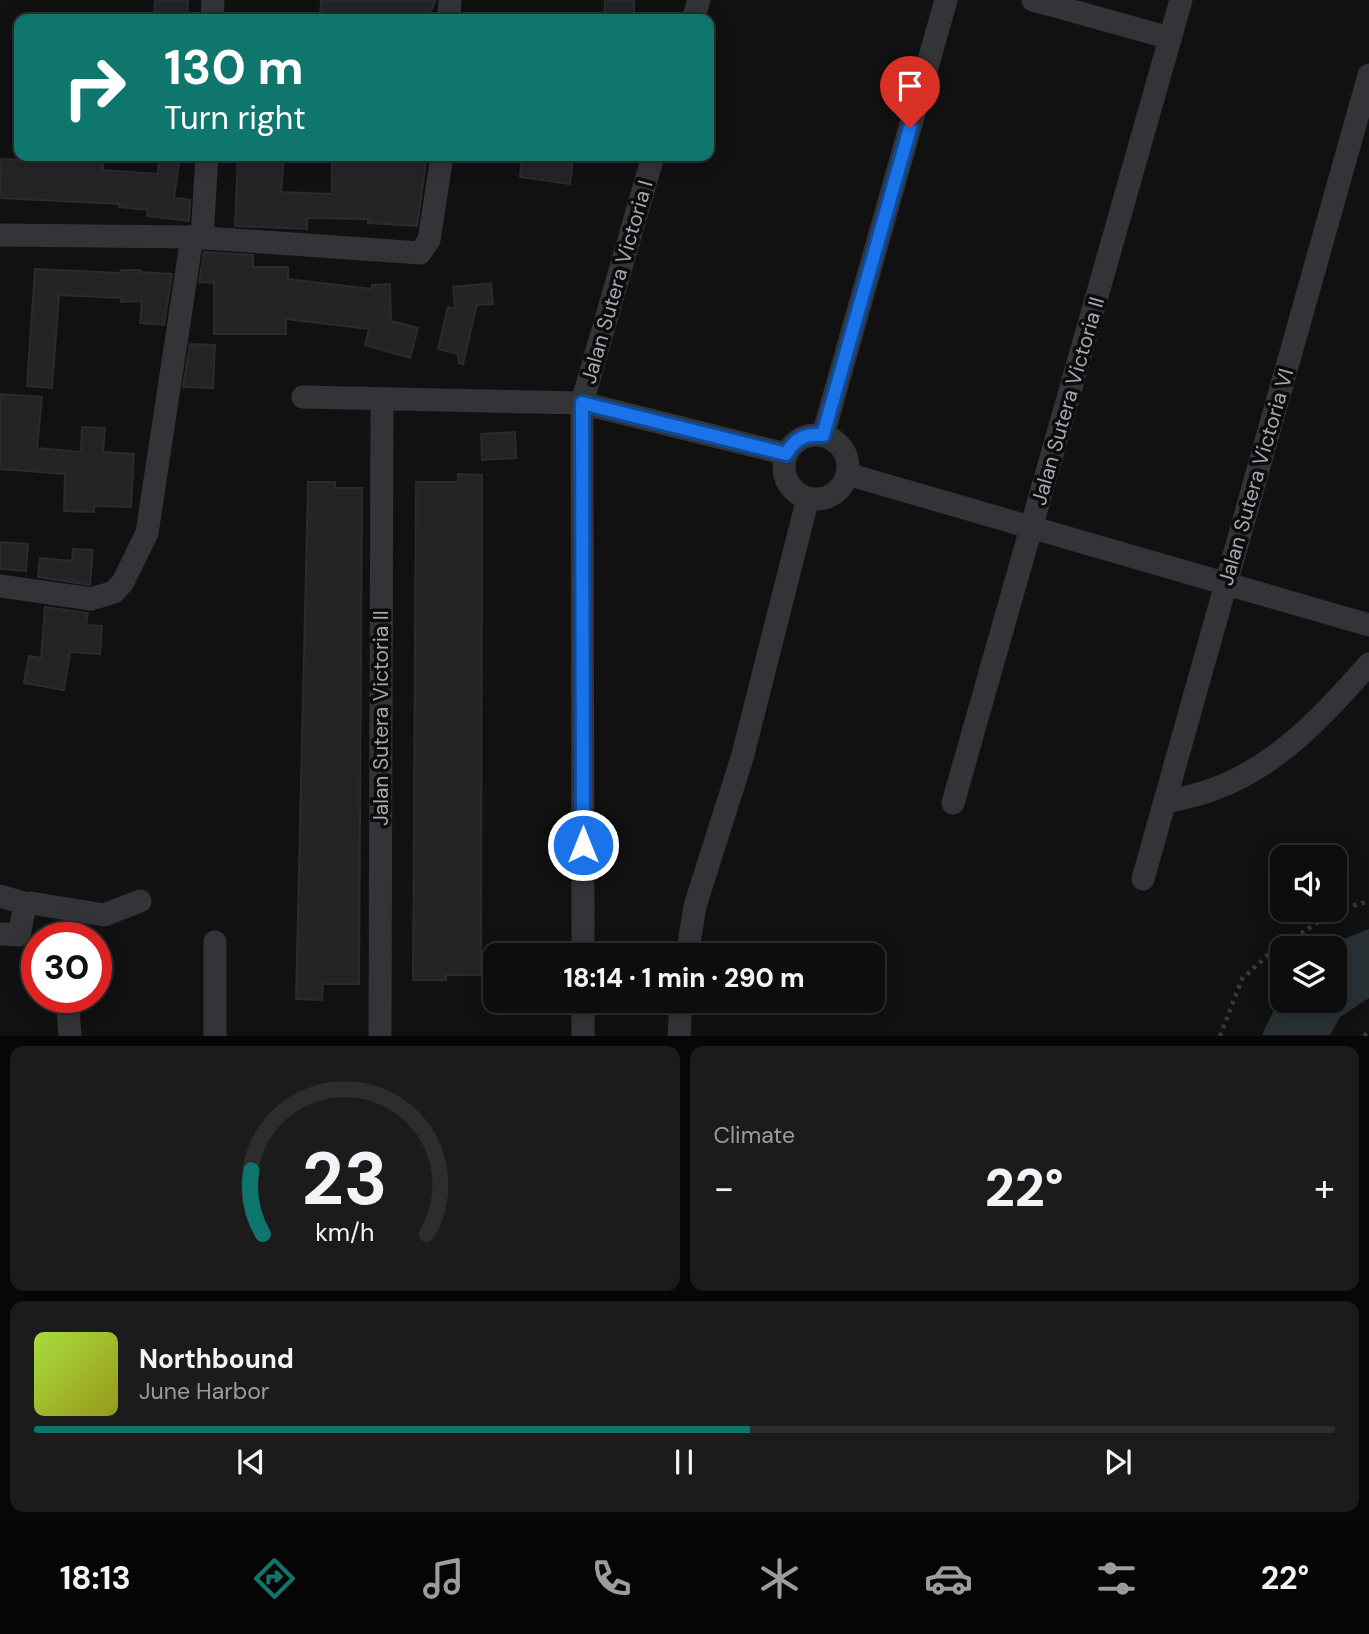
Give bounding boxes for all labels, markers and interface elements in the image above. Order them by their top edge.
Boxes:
text: 130 m [164,35,304,99]
icon: right [49,42,140,133]
pin [880,56,940,128]
icon: arrive [891,67,929,105]
text: Turn right [164,97,306,139]
street label: Jalan Sutera Victoria I [575,177,659,387]
street label: Jalan Sutera Victoria II [1025,294,1111,508]
street label: Jalan Sutera Victoria VI [1212,365,1300,589]
street label: Jalan Sutera Victoria II [367,610,395,826]
position arrow [546,808,620,882]
map controls [1270,845,1347,1013]
button: sound [1270,845,1347,922]
speed limit sign: 30 [21,922,112,1013]
button: layers [1270,936,1347,1013]
text: 18:14 · 1 min · 290 m [563,961,805,995]
text: Climate [714,1120,795,1150]
text: 23 [302,1133,388,1228]
text: 22° [985,1154,1064,1222]
text: − [714,1163,734,1213]
text: + [1314,1163,1335,1213]
text: km/h [315,1216,374,1249]
text: Northbound [139,1342,294,1376]
text: June Harbor [139,1376,269,1406]
icon: previous [232,1443,270,1481]
icon: pause [665,1443,703,1481]
icon: next [1099,1443,1137,1481]
icon: directions [250,1554,299,1603]
icon: music [419,1554,468,1603]
icon: phone [587,1554,636,1603]
icon: climate [755,1554,804,1603]
icon: car [924,1554,973,1603]
icon: filters [1092,1554,1141,1603]
text: 18:13 [60,1557,131,1599]
text: 22° [1261,1557,1309,1599]

